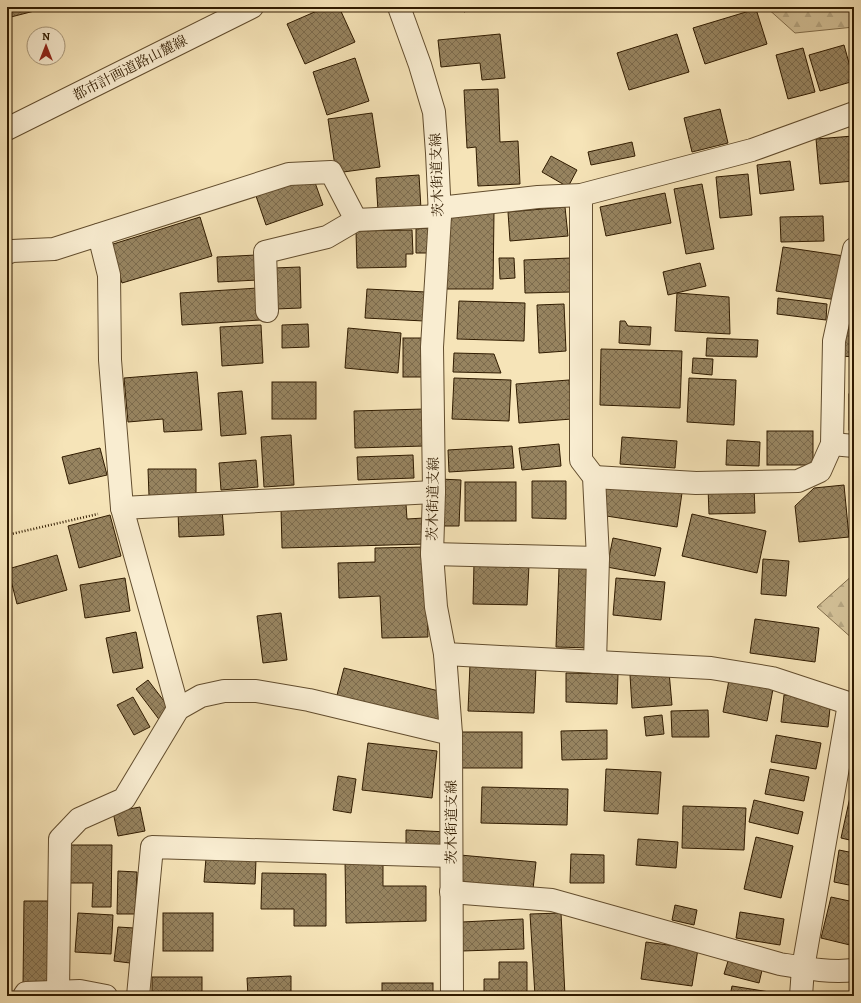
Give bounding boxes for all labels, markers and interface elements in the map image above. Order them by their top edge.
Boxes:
north arrow [26,26,66,66]
text: N [42,29,50,44]
street label: 都市計画道路山麓線 [70,31,190,105]
street label: 茨木街道支線 [426,133,448,217]
street label: 茨木街道支線 [423,457,443,541]
street label: 茨木街道支線 [442,780,461,864]

